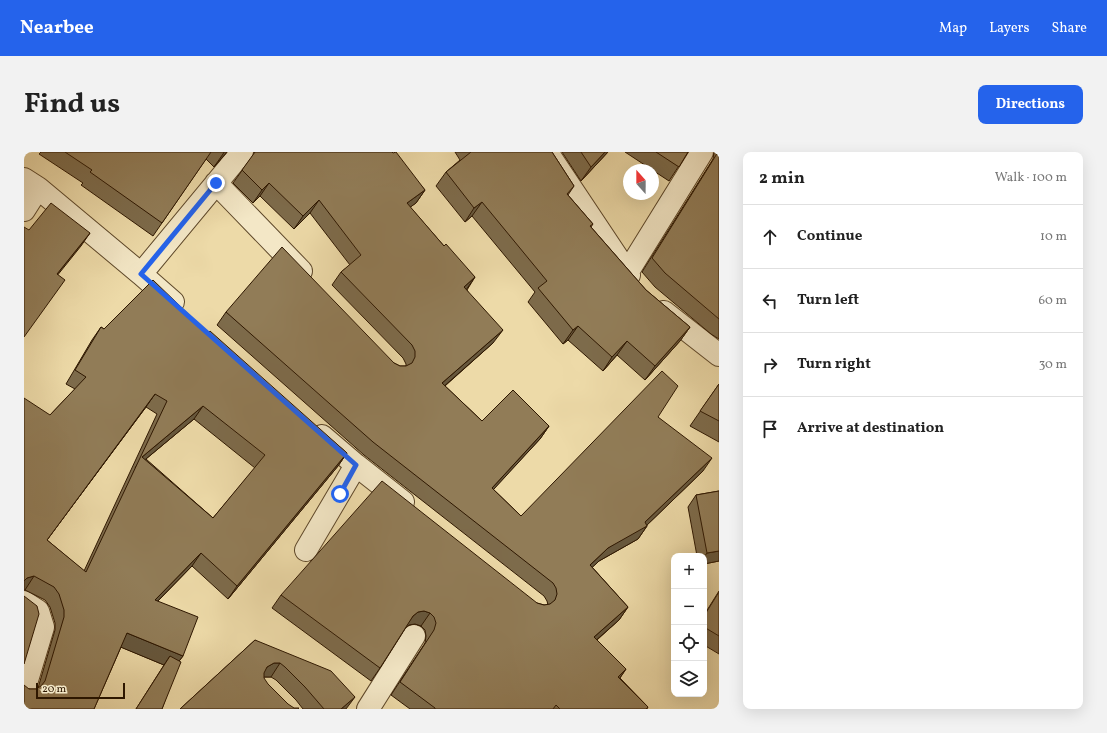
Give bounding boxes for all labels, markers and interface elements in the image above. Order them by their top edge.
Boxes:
text: Nearbee [20,15,94,41]
text: Map [939,19,967,38]
text: Layers [989,19,1029,38]
text: Share [1051,19,1087,38]
text: Find us [24,85,120,124]
button: Directions [978,85,1083,124]
north arrow [623,164,659,200]
text: 2 min [759,167,805,190]
text: Walk · 100 m [995,169,1067,187]
route end [207,174,225,192]
icon: ahead [759,226,781,248]
text: Continue [797,226,862,247]
text: 10 m [1040,228,1067,246]
icon: left [759,290,781,312]
text: Turn left [797,290,859,311]
text: 60 m [1039,292,1067,310]
icon: right [759,354,781,376]
text: Turn right [797,354,871,375]
text: 30 m [1039,356,1067,374]
icon: arrive [759,418,781,440]
text: Arrive at destination [797,418,944,439]
route start [331,485,349,503]
map controls [671,553,707,697]
button: + [671,553,707,589]
button: − [671,589,707,625]
button: locate [671,625,707,661]
button: layers [671,661,707,697]
scale bar [36,681,125,700]
text: 20 m [42,682,66,697]

